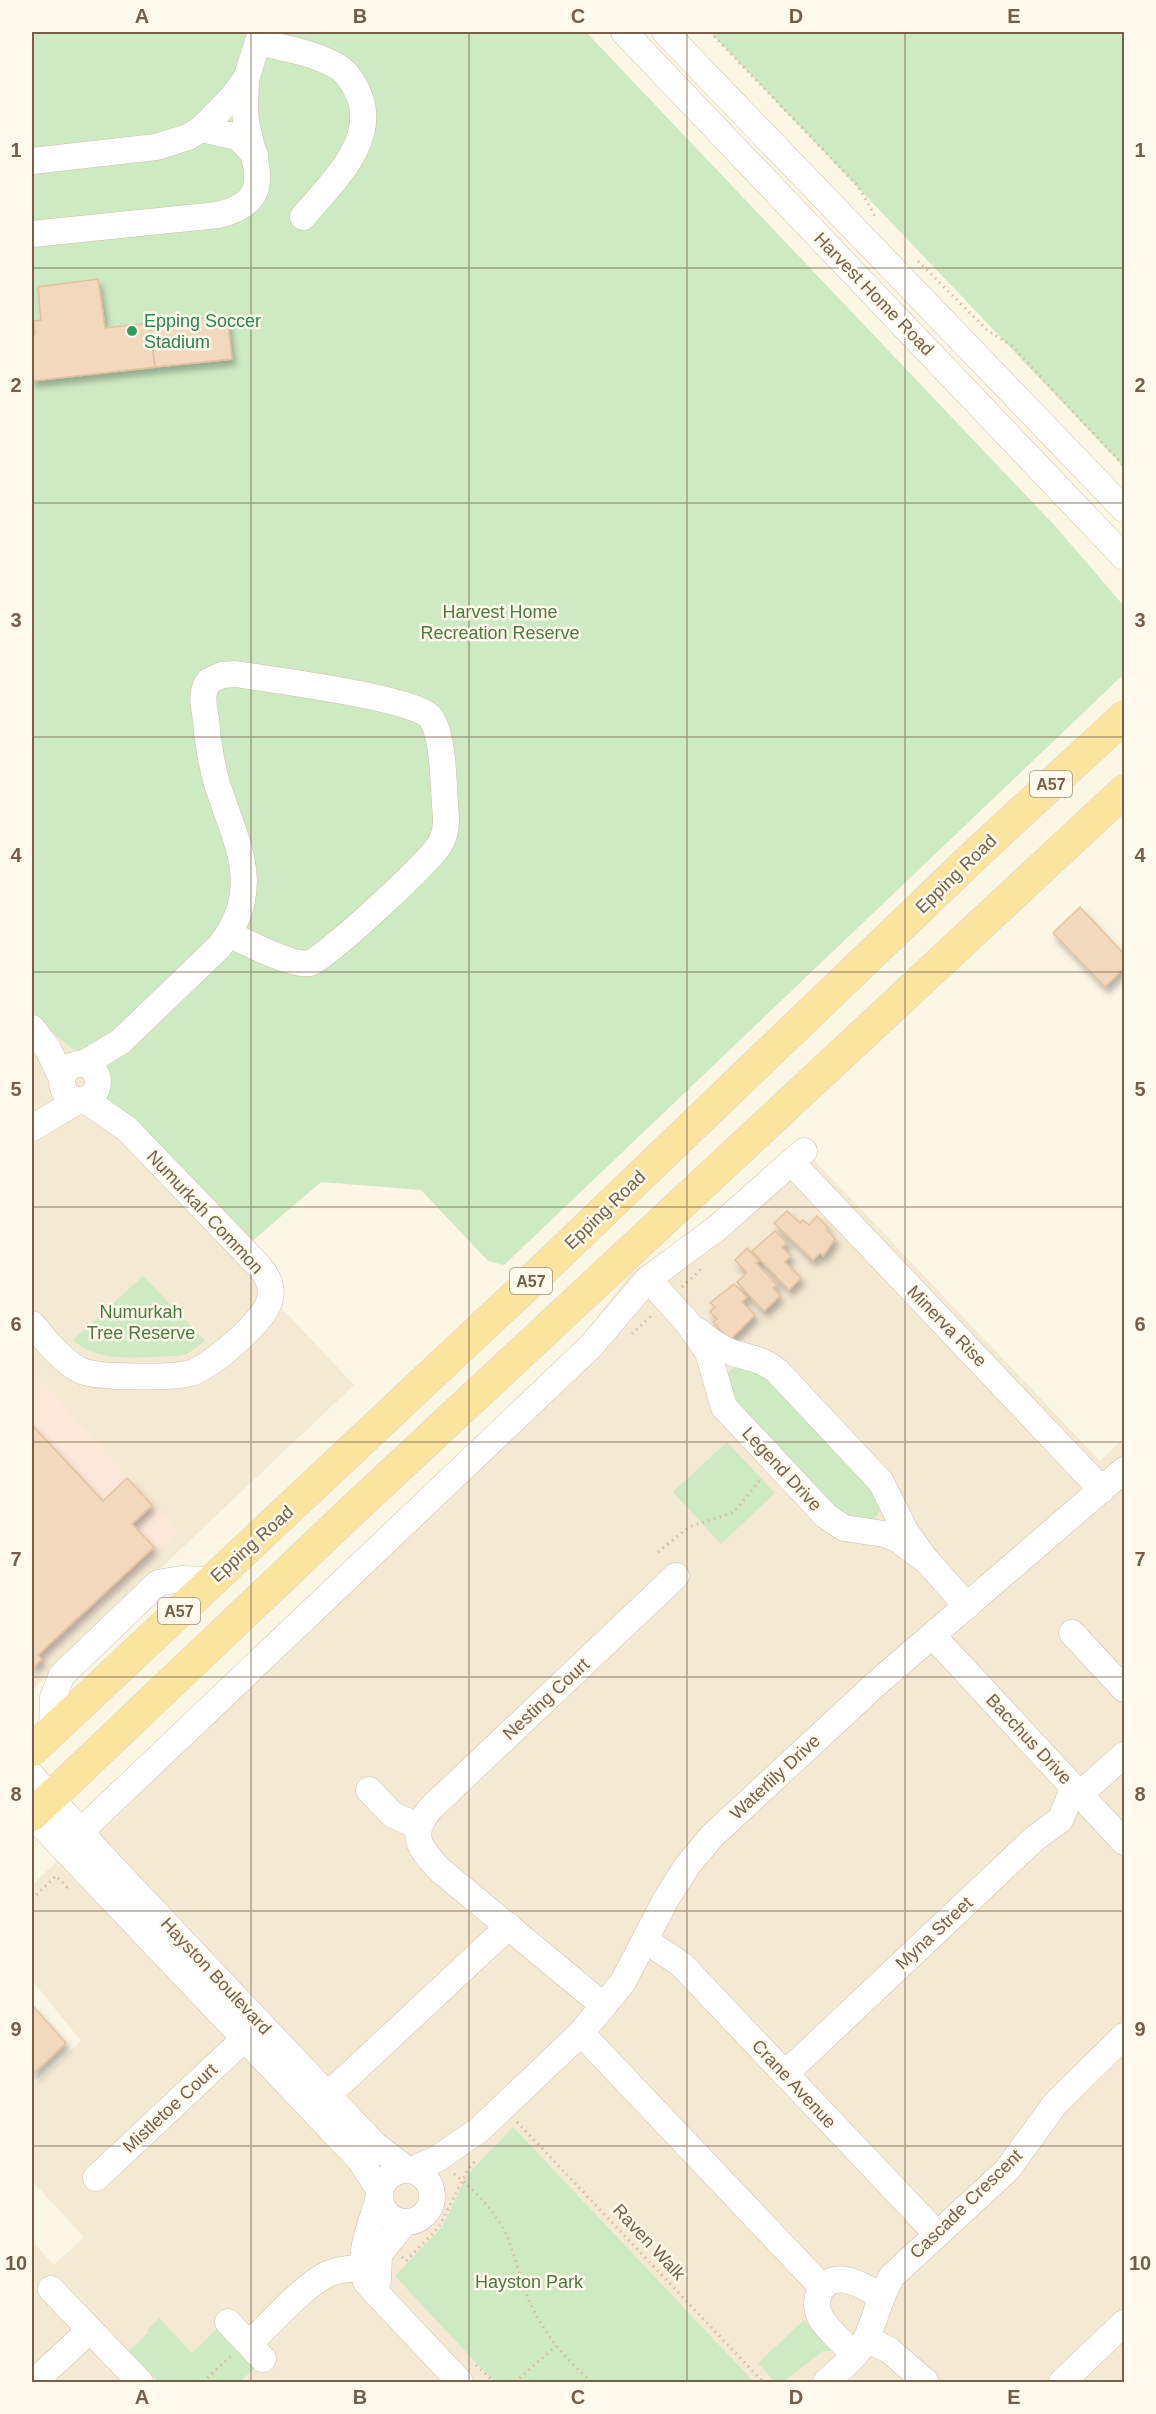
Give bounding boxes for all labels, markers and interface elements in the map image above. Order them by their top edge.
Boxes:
text: A [135,5,149,27]
text: B [353,5,367,27]
text: C [571,5,585,27]
text: D [789,5,803,27]
text: E [1007,5,1021,27]
text: 1 [10,139,22,161]
text: 1 [1134,139,1146,161]
street label: Harvest Home Road [810,228,938,360]
place label: Epping Soccer Stadium [144,311,261,352]
marker: Epping Soccer Stadium [125,324,139,338]
text: 2 [10,374,22,396]
text: 2 [1134,374,1146,396]
park label: Harvest Home Recreation Reserve [420,602,580,643]
text: 3 [10,609,22,631]
text: 3 [1134,609,1146,631]
road number: A57 [1030,771,1072,797]
street label: Epping Road [912,831,1000,917]
text: 4 [10,844,22,866]
text: 4 [1134,844,1146,866]
text: 5 [10,1078,22,1100]
text: 5 [1134,1078,1146,1100]
street label: Numurkah Common [143,1146,267,1278]
street label: Epping Road [561,1167,649,1253]
road number: A57 [510,1268,552,1294]
street label: Minerva Rise [903,1281,991,1371]
park label: Numurkah Tree Reserve [87,1302,195,1343]
text: 6 [10,1313,22,1335]
text: 6 [1134,1313,1146,1335]
street label: Legend Drive [738,1423,826,1515]
street label: Epping Road [207,1502,297,1586]
text: 7 [10,1548,22,1570]
text: 7 [1134,1548,1146,1570]
road number: A57 [158,1598,200,1624]
street label: Nesting Court [499,1654,593,1744]
street label: Bacchus Drive [982,1690,1076,1788]
street label: Waterlily Drive [726,1730,824,1824]
text: 8 [10,1783,22,1805]
text: 8 [1134,1783,1146,1805]
street label: Myna Street [892,1893,976,1973]
street label: Hayston Boulevard [157,1914,275,2038]
text: 9 [10,2018,22,2040]
text: 9 [1134,2018,1146,2040]
street label: Crane Avenue [748,2036,840,2132]
street label: Mistletoe Court [119,2059,221,2157]
street label: Cascade Crescent [906,2145,1026,2263]
street label: Raven Walk [609,2200,690,2285]
text: 10 [5,2252,27,2274]
text: 10 [1129,2252,1151,2274]
park label: Hayston Park [475,2272,584,2292]
text: A [135,2386,149,2408]
text: B [353,2386,367,2408]
text: C [571,2386,585,2408]
text: D [789,2386,803,2408]
text: E [1007,2386,1021,2408]

